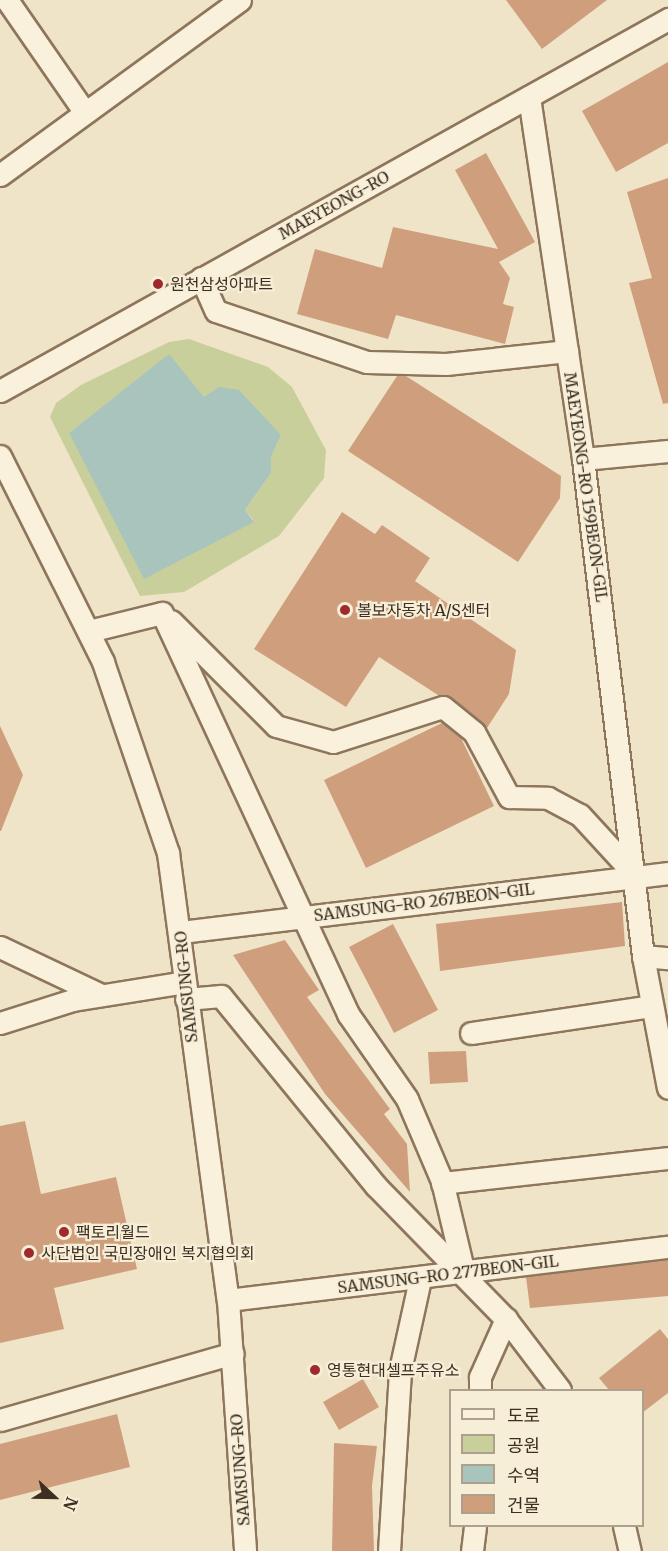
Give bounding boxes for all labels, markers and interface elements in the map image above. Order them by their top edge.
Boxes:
street label: MAEYEONG-RO [275,167,393,243]
place label: 원천삼성아파트 [170,274,273,294]
marker: 원천삼성아파트 [151,277,165,291]
street label: MAEYEONG-RO 159BEON-GIL [560,371,612,603]
place label: 볼보자동차 A/S센터 [357,600,490,620]
marker: 볼보자동차 A/S센터 [338,603,352,617]
street label: SAMSUNG-RO 267BEON-GIL [313,879,535,925]
street label: SAMSUNG-RO [171,930,201,1044]
place label: 팩토리월드 [76,1222,150,1242]
marker: 팩토리월드 [57,1225,71,1239]
place label: 사단법인 국민장애인 복지협의회 [41,1243,255,1263]
marker: 사단법인 국민장애인 복지협의회 [22,1246,36,1260]
street label: SAMSUNG-RO 277BEON-GIL [336,1251,560,1297]
place label: 영통현대셀프주유소 [327,1360,459,1380]
marker: 영통현대셀프주유소 [308,1363,322,1377]
legend [449,1389,644,1527]
text: 도로 [507,1404,540,1427]
street label: SAMSUNG-RO [227,1413,253,1527]
text: 공원 [507,1434,540,1457]
text: 수역 [507,1464,540,1487]
north arrow [24,1467,84,1527]
text: N [59,1494,82,1513]
text: 건물 [507,1494,540,1517]

